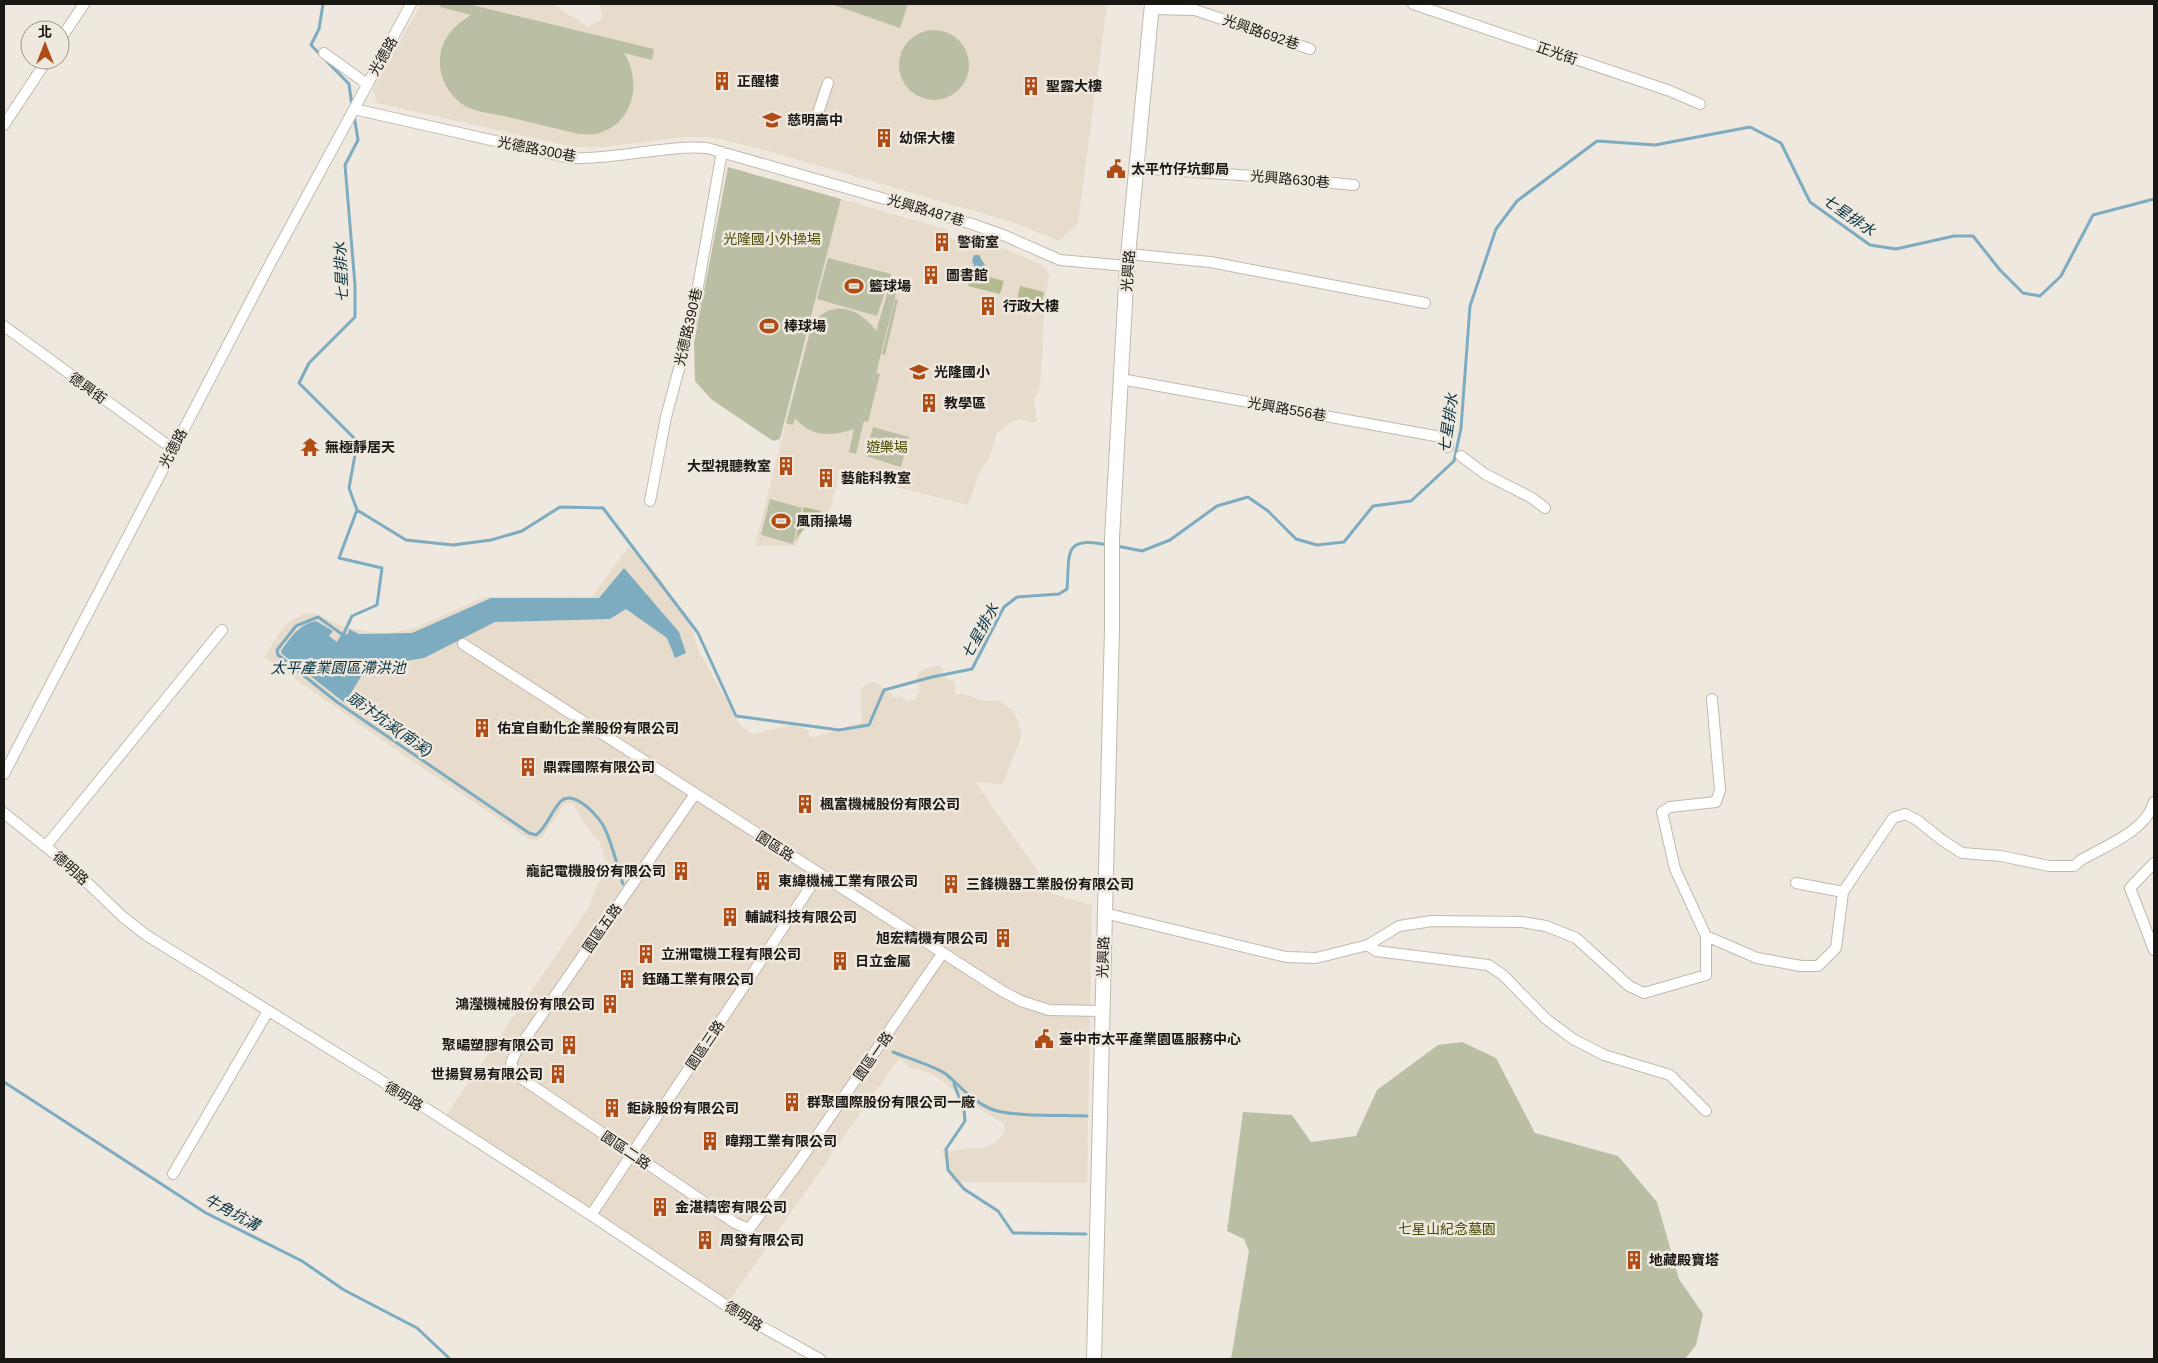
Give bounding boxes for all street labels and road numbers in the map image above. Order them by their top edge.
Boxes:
street label: 光興路692巷 [1221,12,1301,52]
street label: 光德路 [366,34,400,78]
street label: 正光街 [1535,39,1579,67]
street label: 光德路300巷 [497,134,577,164]
street label: 光興路630巷 [1250,168,1330,190]
street label: 光興路487巷 [886,191,966,229]
street label: 光興路 [1119,249,1137,293]
street label: 光德路390巷 [671,287,705,367]
street label: 德興街 [66,369,110,407]
street label: 光興路556巷 [1247,394,1327,424]
street label: 光德路 [156,426,190,470]
street label: 園區路 [753,828,797,864]
street label: 德明路 [50,848,92,888]
street label: 園區五路 [579,900,625,956]
street label: 光興路 [1094,936,1112,978]
street label: 園區三路 [683,1017,727,1073]
street label: 園區一路 [850,1028,896,1084]
street label: 德明路 [382,1078,426,1114]
street label: 園區二路 [598,1128,654,1172]
street label: 德明路 [722,1298,766,1334]

